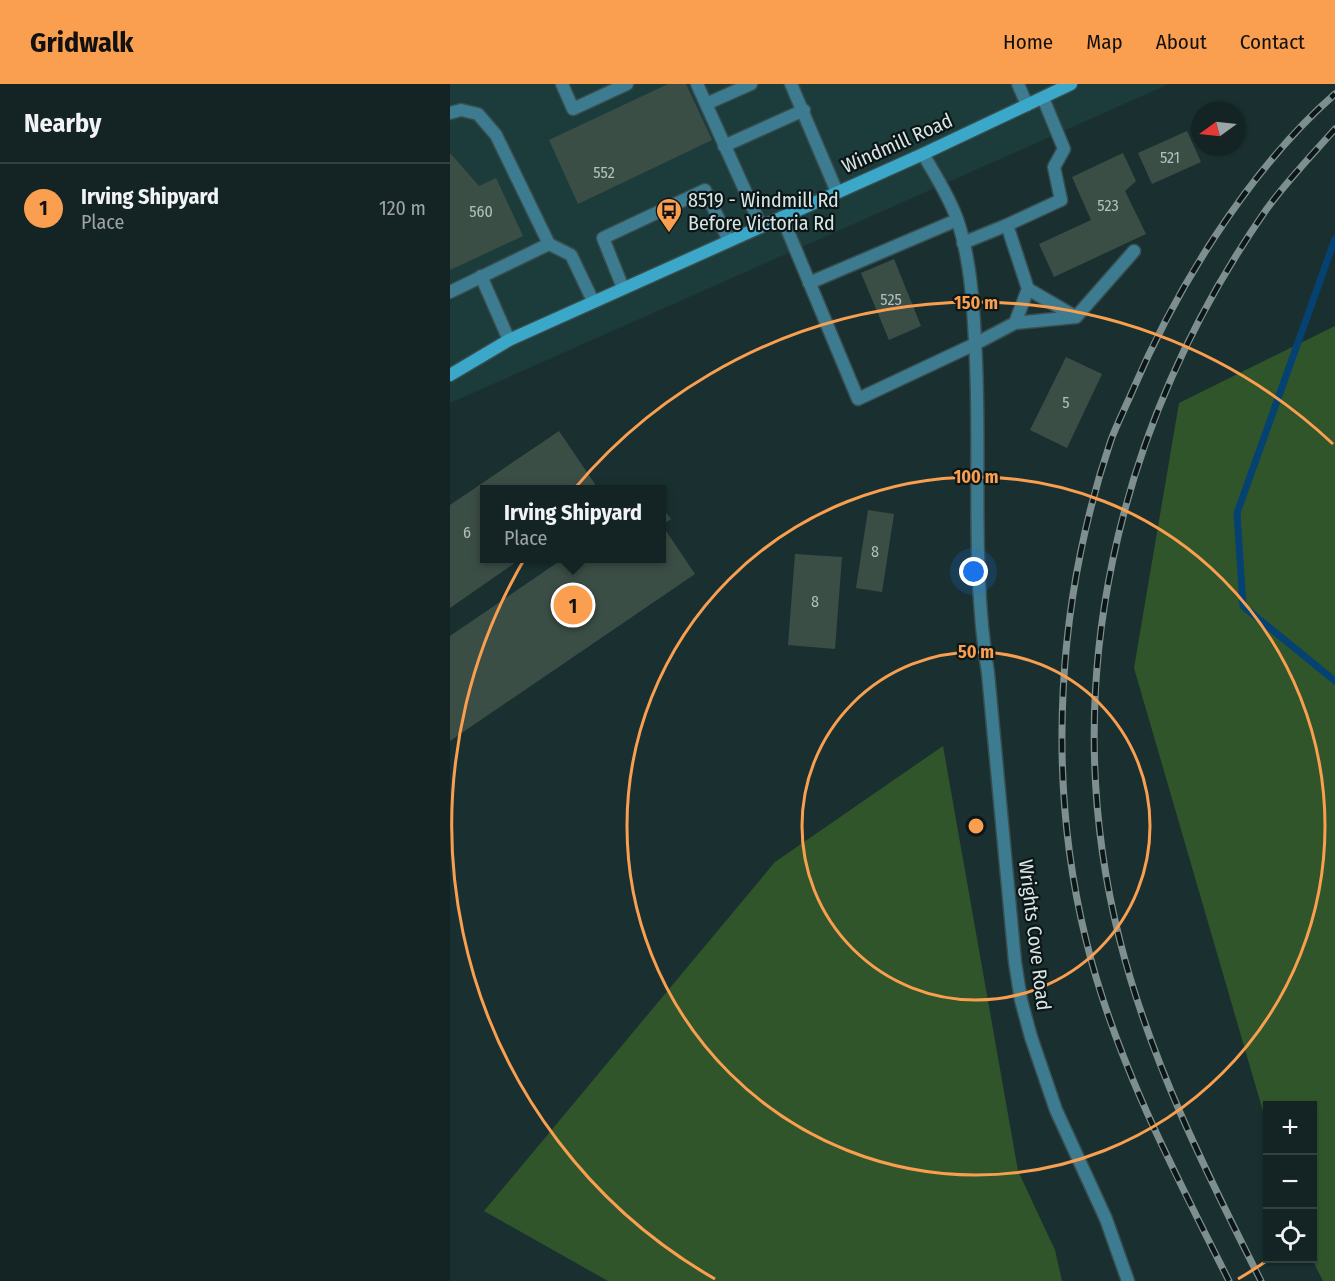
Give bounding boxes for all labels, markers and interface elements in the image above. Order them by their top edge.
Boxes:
text: Gridwalk [30,26,134,59]
text: Home [1003,29,1053,55]
text: Map [1086,29,1123,55]
text: About [1156,29,1207,55]
text: Contact [1240,29,1305,55]
north arrow [1191,102,1245,156]
text: Nearby [24,108,101,139]
street label: Windmill Road [838,108,956,178]
house number: 521 [1160,148,1180,167]
house number: 552 [593,163,615,182]
text: Irving Shipyard [81,183,219,210]
place label: 8519 - Windmill Rd Before Victoria Rd [688,188,839,235]
text: 1 [39,196,48,220]
text: 120 m [379,196,426,220]
bus stop icon: 8519 - Windmill Rd Before Victoria Rd [654,196,684,234]
house number: 523 [1097,196,1119,215]
house number: 560 [469,202,493,221]
text: Place [81,210,124,234]
house number: 525 [880,290,902,309]
text: 150 m [954,292,998,314]
house number: 5 [1062,393,1070,412]
text: 100 m [954,466,998,488]
popup [480,485,666,563]
text: Irving Shipyard [504,499,642,526]
house number: 6 [463,523,471,542]
text: Place [504,526,547,550]
house number: 8 [871,542,879,561]
your location [959,557,988,586]
pin: 1 [554,582,592,628]
house number: 8 [811,592,819,611]
text: 50 m [958,641,994,663]
centre of rings [966,816,986,836]
street label: Wrights Cove Road [1014,858,1056,1012]
map controls [1263,1101,1317,1263]
button: + [1263,1101,1317,1155]
button: − [1263,1155,1317,1209]
button: locate [1263,1209,1317,1263]

